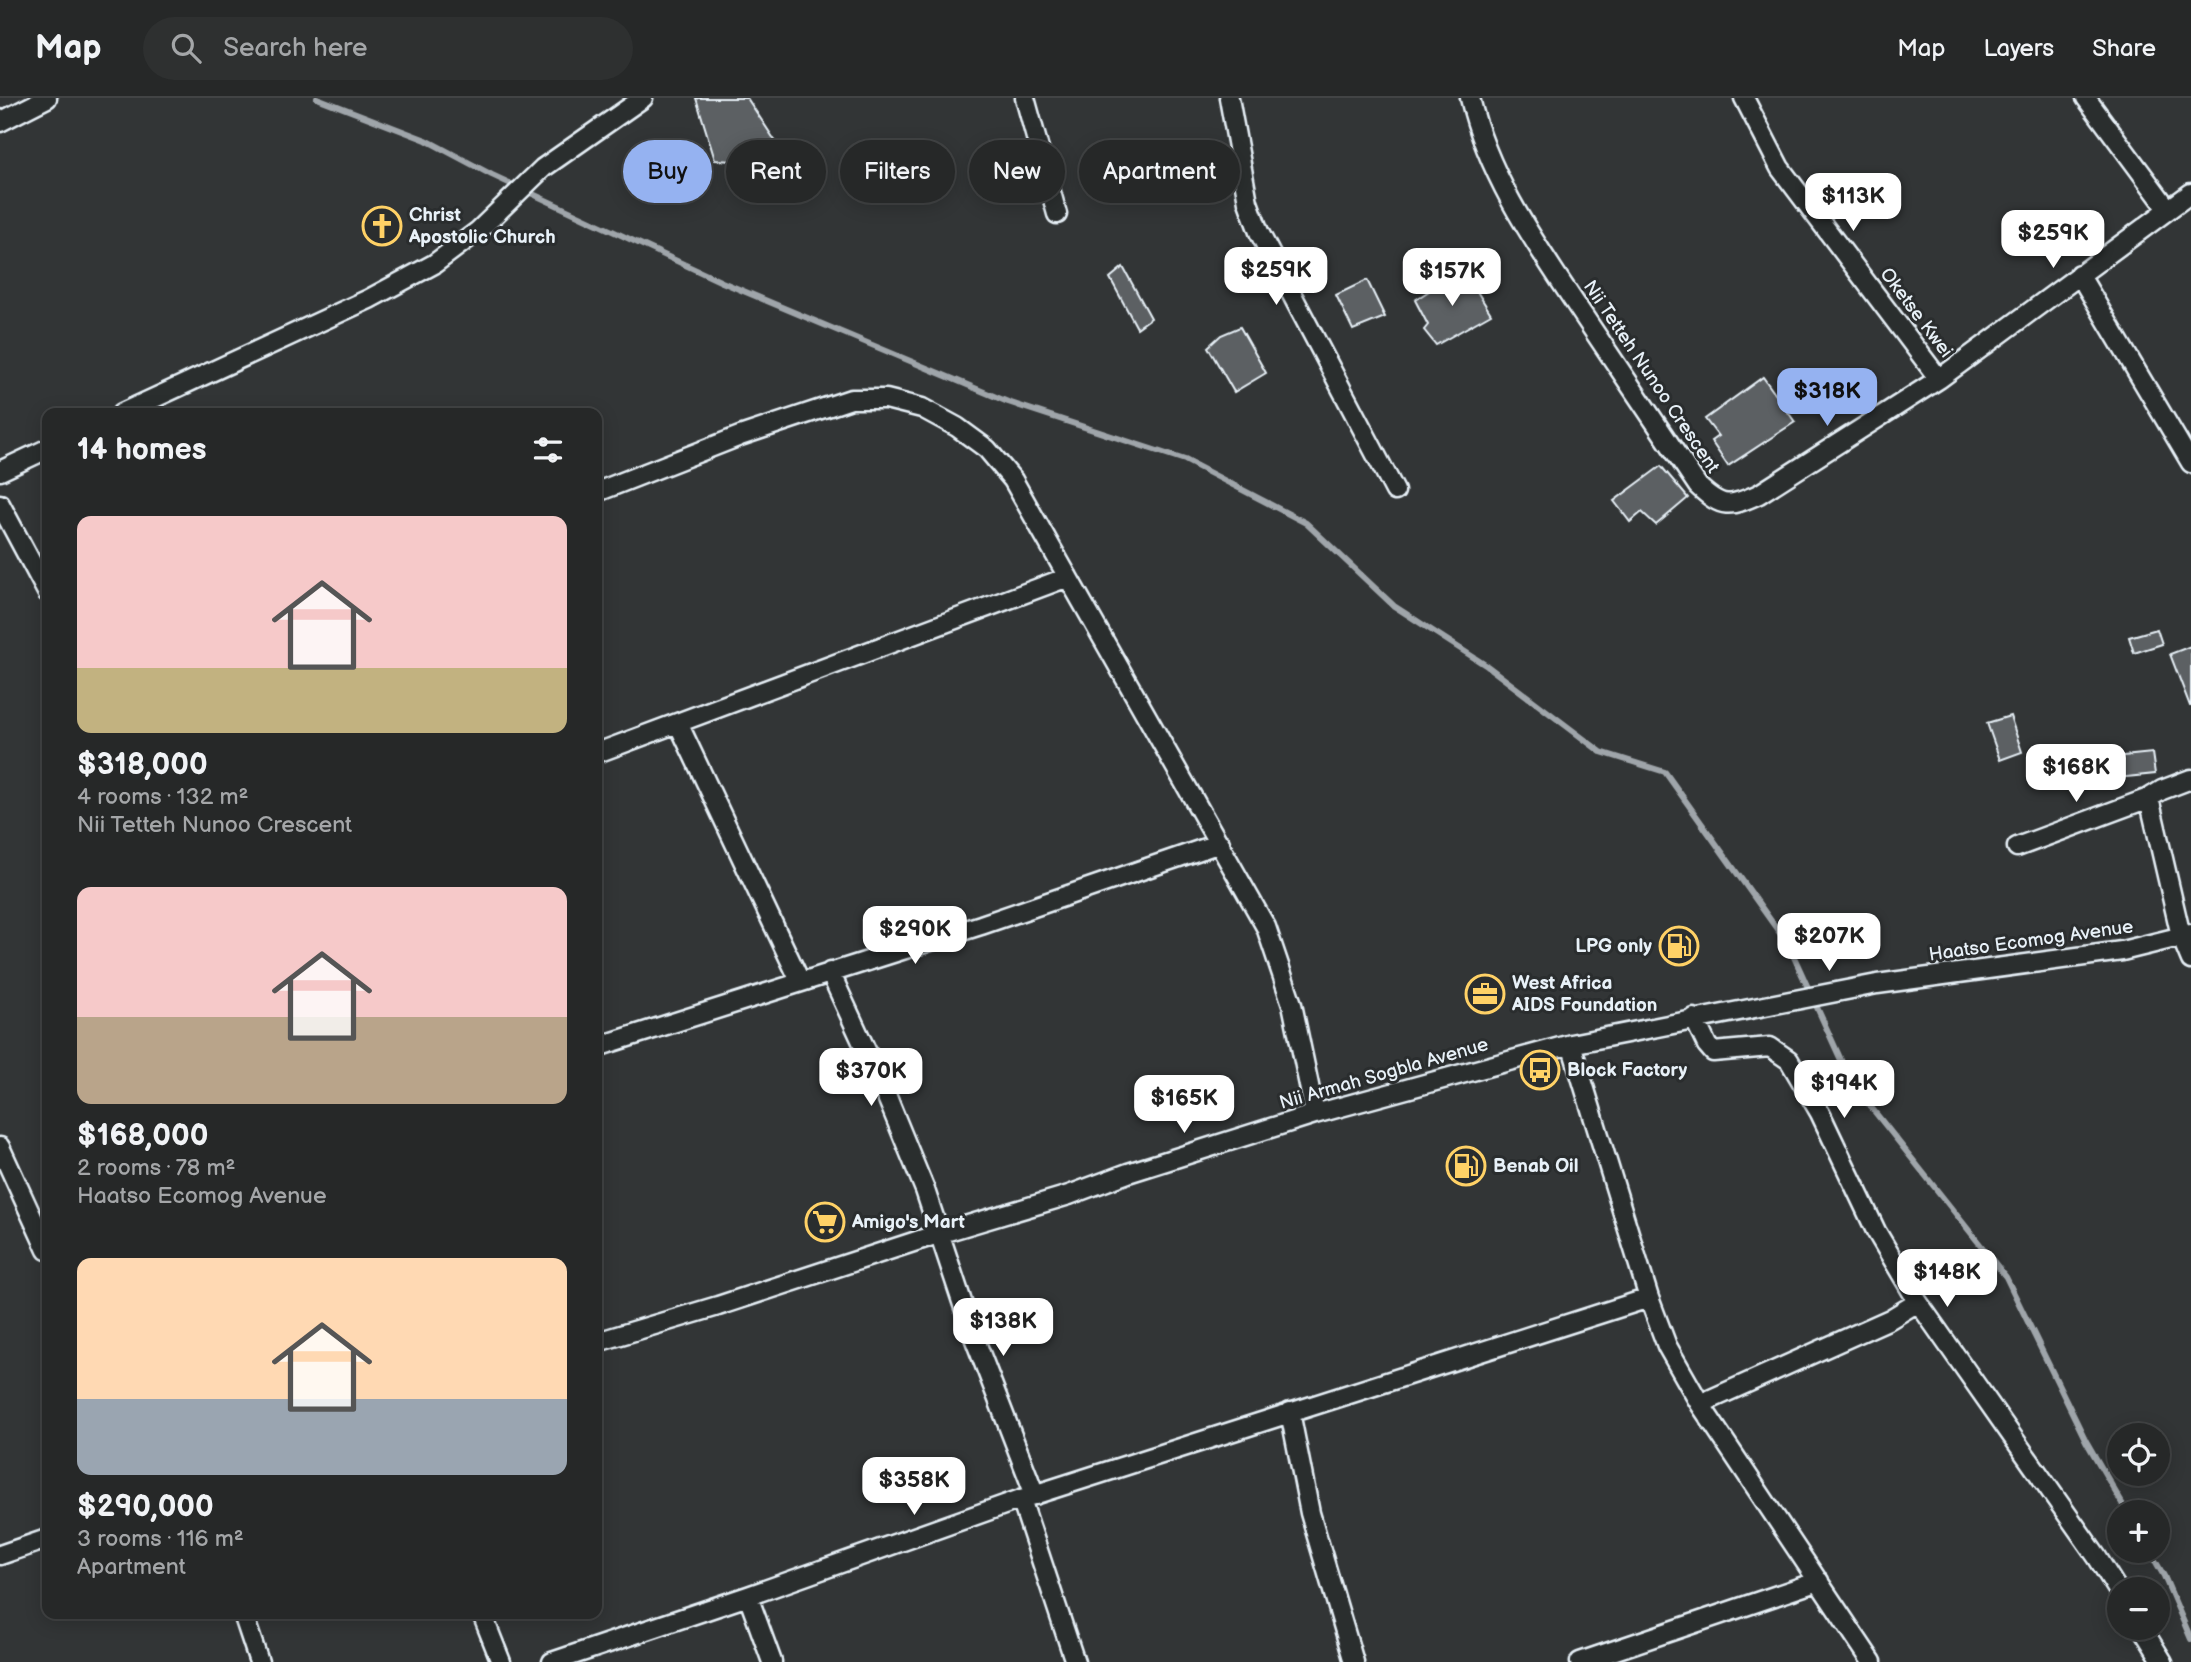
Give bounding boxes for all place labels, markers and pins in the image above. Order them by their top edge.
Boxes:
pin: $113K [1804,174,1902,233]
place label: Christ Apostolic Church [408,204,556,249]
church icon: Christ Apostolic Church [361,205,403,247]
pin: $259K [2004,211,2102,270]
pin: $259K [1227,248,1325,307]
pin: $157K [1403,248,1501,308]
pin: $318K [1778,368,1876,428]
pin: $168K [2027,744,2125,804]
pin: $290K [866,906,964,966]
pin: $207K [1780,914,1878,973]
fuel station icon: LPG only [1658,925,1700,967]
place label: LPG only [1575,935,1652,958]
place label: West Africa AIDS Foundation [1511,972,1657,1017]
office icon: West Africa AIDS Foundation [1464,973,1506,1015]
pin: $370K [822,1048,920,1108]
bus stop icon: Block Factory [1519,1049,1561,1091]
place label: Block Factory [1567,1059,1688,1082]
pin: $194K [1795,1060,1893,1120]
pin: $165K [1135,1076,1233,1135]
fuel station icon: Benab Oil [1445,1145,1487,1187]
place label: Benab Oil [1493,1155,1578,1178]
supermarket icon: Amigo's Mart [804,1201,846,1243]
place label: Amigo's Mart [851,1211,966,1234]
pin: $148K [1898,1250,1996,1309]
pin: $138K [954,1298,1052,1358]
pin: $358K [865,1458,963,1517]

